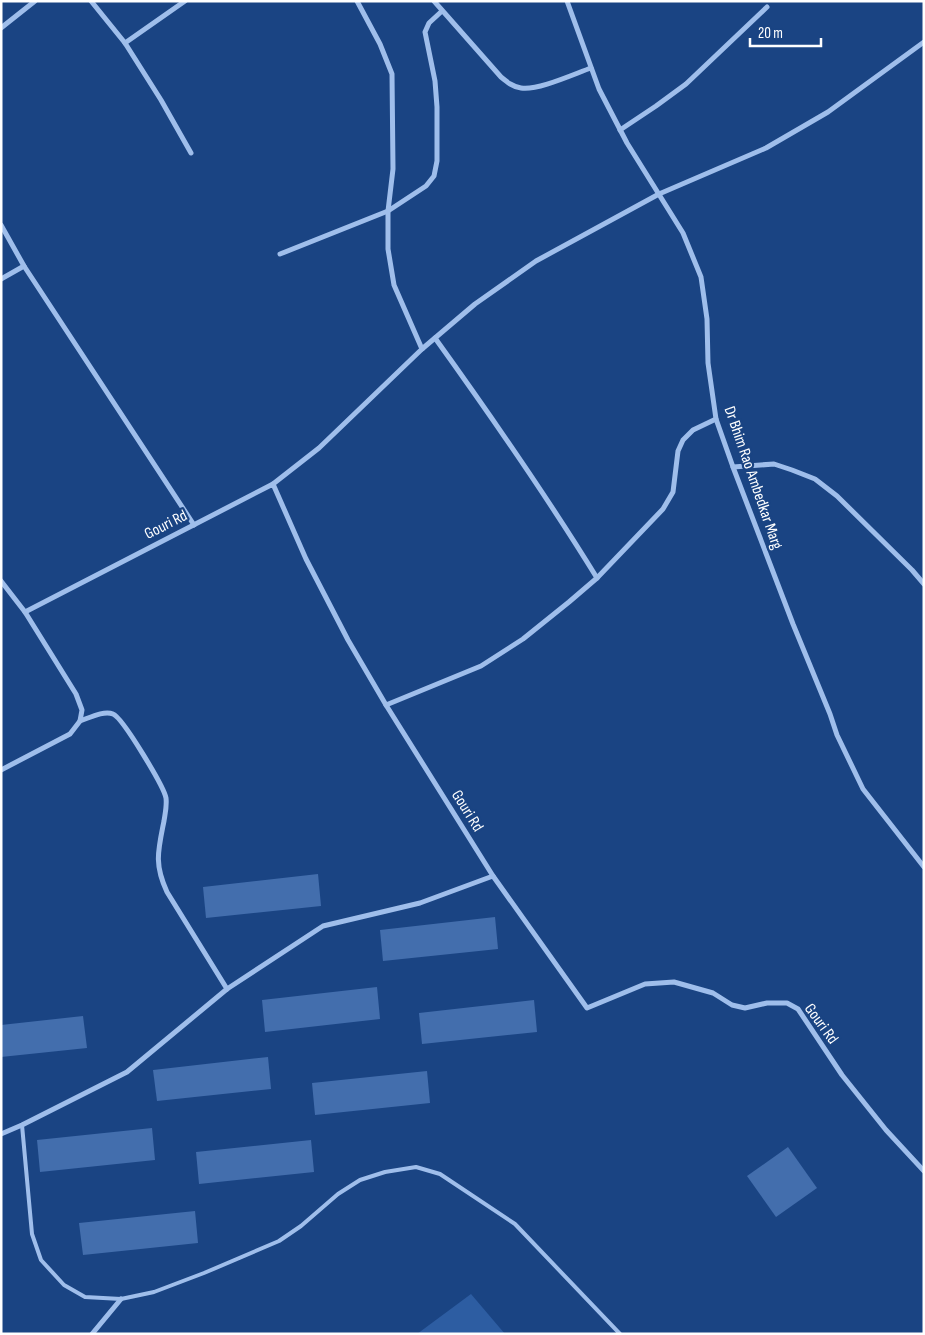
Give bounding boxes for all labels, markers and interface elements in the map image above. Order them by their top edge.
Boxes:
scale bar [750,15,821,47]
text: 20 m [758,24,783,43]
street label: Dr Bhim Rao Ambedkar Marg [720,404,786,552]
street label: Gouri Rd [141,506,191,544]
street label: Gouri Rd [447,787,487,835]
street label: Gouri Rd [800,1000,842,1048]

